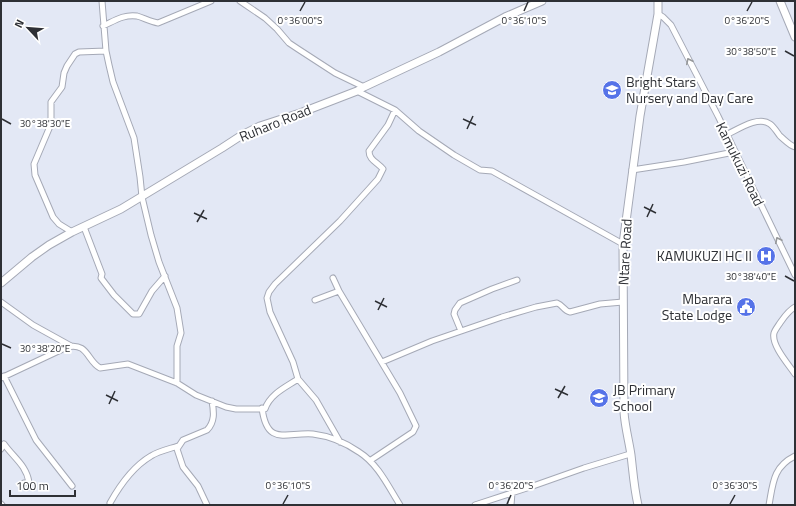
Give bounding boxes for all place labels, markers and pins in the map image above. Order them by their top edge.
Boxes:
place label: Bright Stars Nursery and Day Care [626,71,753,108]
school or university icon: Bright Stars Nursery and Day Care [601,79,623,101]
place label: KAMUKUZI HC II [657,245,752,266]
hospital icon: KAMUKUZI HC II [755,245,777,267]
place label: Mbarara State Lodge [662,288,732,325]
public building icon: Mbarara State Lodge [735,296,757,318]
place label: JB Primary School [613,379,676,416]
school or university icon: JB Primary School [588,387,610,409]

